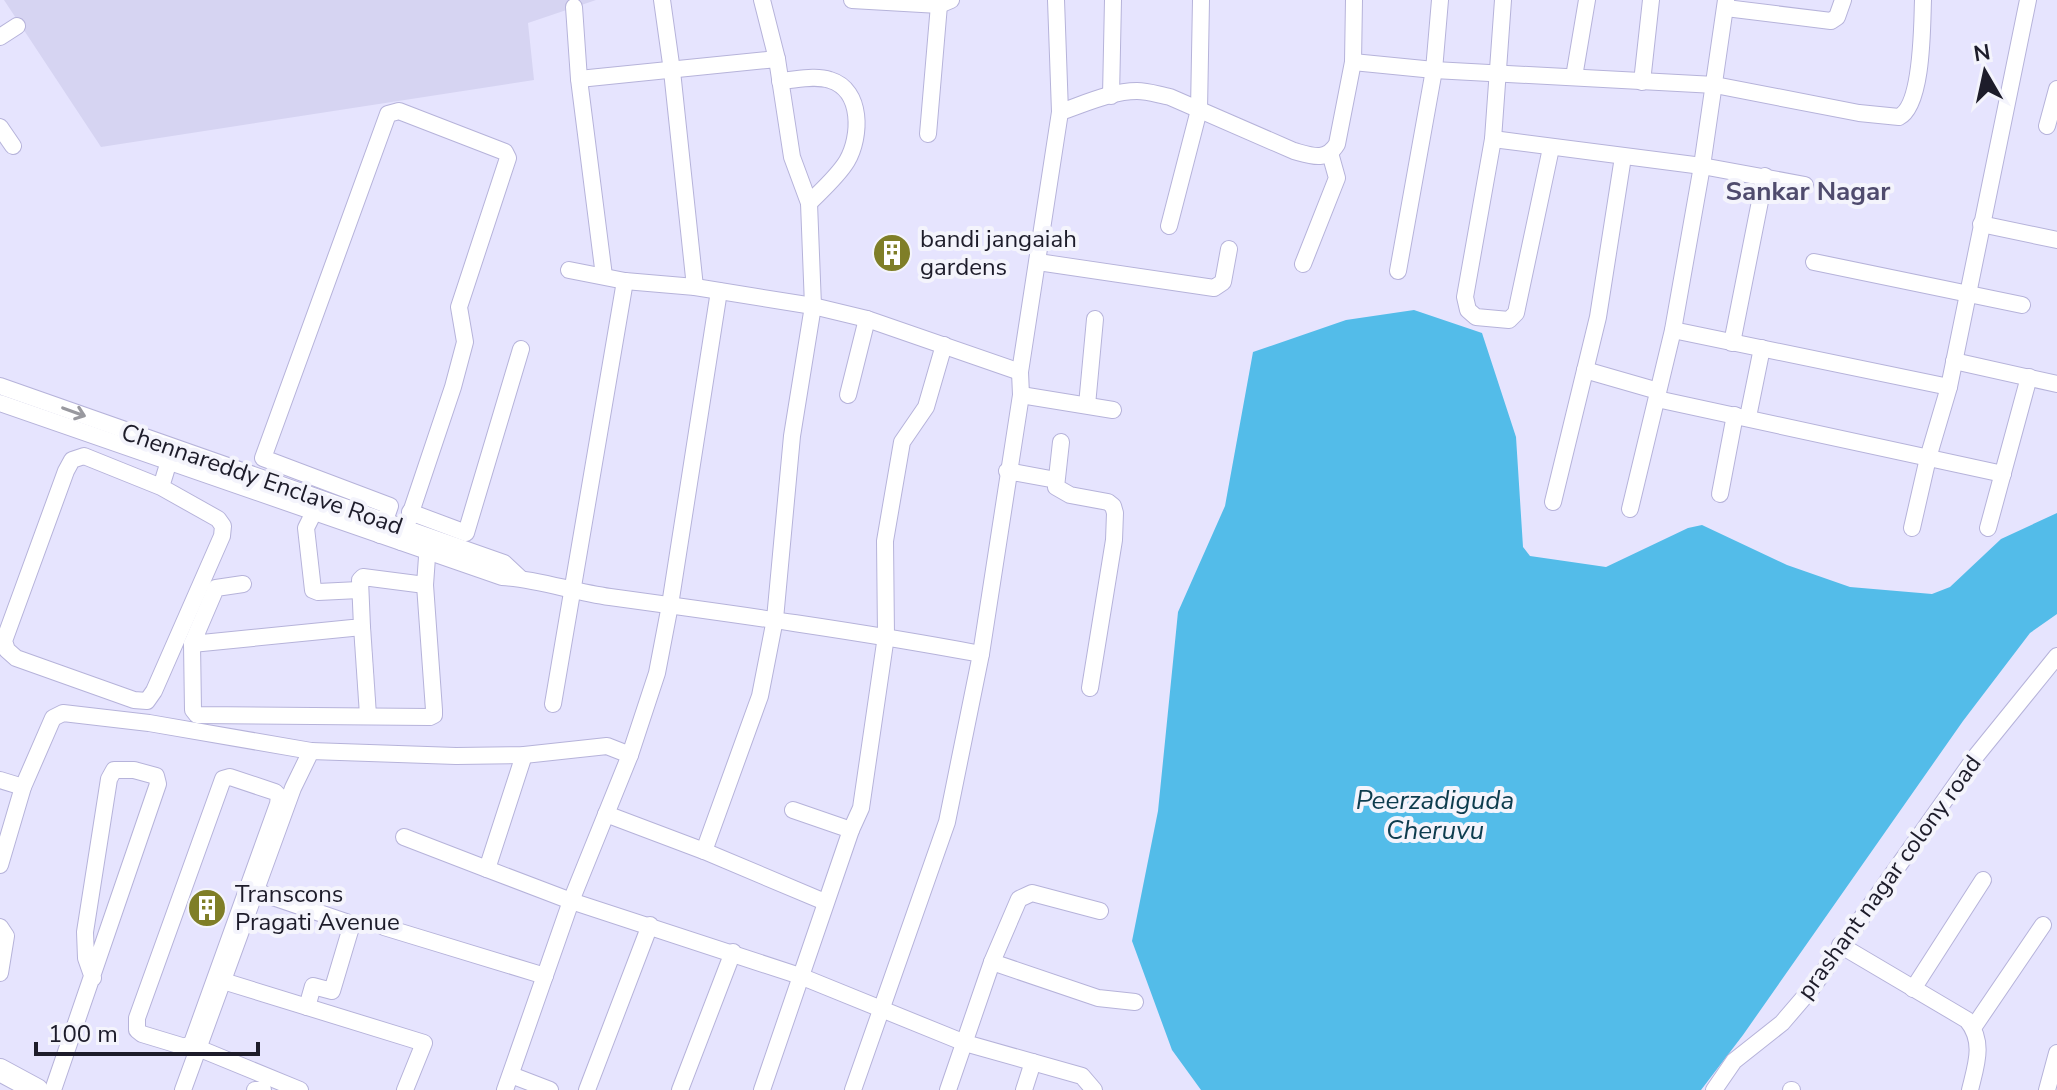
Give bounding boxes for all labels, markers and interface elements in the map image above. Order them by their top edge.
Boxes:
north arrow [1945,32,2025,112]
text: N [1972,37,1993,69]
district label: Sankar Nagar [1726,174,1891,209]
place label: bandi jangaiah gardens [920,223,1077,283]
building icon: bandi jangaiah gardens [871,232,913,274]
one-way arrow [61,406,86,421]
street label: Chennareddy Enclave Road [117,416,407,542]
street label: prashant nagar colony road [1790,749,1988,1005]
water label: Peerzadiguda Cheruvu [1356,783,1514,848]
place label: Transcons Pragati Avenue [235,878,400,938]
building icon: Transcons Pragati Avenue [186,887,228,929]
scale bar [36,1006,258,1056]
text: 100 m [48,1018,118,1050]

